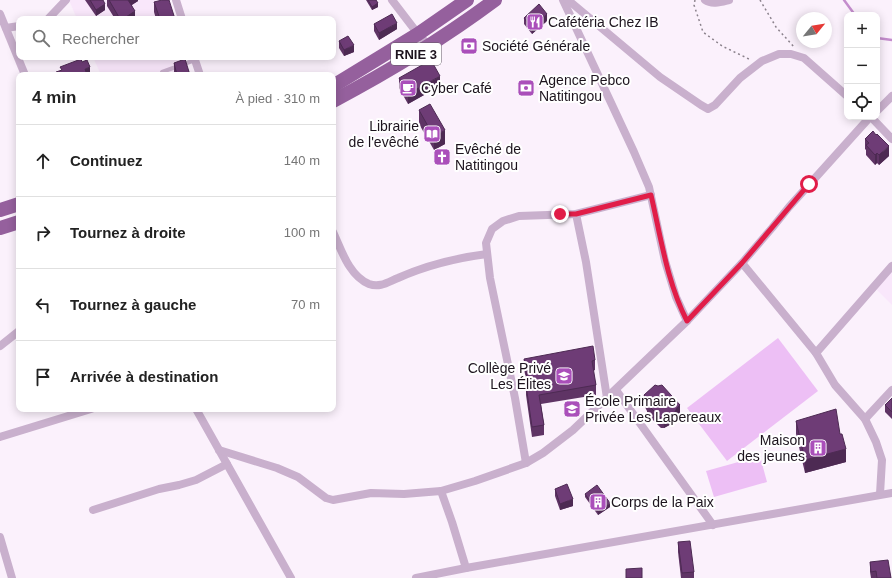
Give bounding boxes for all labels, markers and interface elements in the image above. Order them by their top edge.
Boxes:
restaurant icon: Cafétéria Chez IB [525,12,545,32]
north arrow [796,12,832,48]
map controls [844,12,880,120]
button: + [844,12,880,48]
place label: Cafétéria Chez IB [548,14,659,30]
search box [16,16,336,60]
icon: search [30,27,52,49]
text: Rechercher [62,30,140,47]
bank icon: Société Générale [459,36,479,56]
place label: Société Générale [482,38,590,54]
road number: RNIE 3 [391,43,441,65]
button: − [844,48,880,84]
place label: Agence Pebco Natitingou [539,72,630,104]
cafe icon: Cyber Café [398,78,418,98]
bank icon: Agence Pebco Natitingou [516,78,536,98]
place label: Cyber Café [421,80,492,96]
button: locate [844,84,880,120]
text: 4 min [32,88,76,107]
text: À pied · 310 m [235,91,320,106]
place label: Librairie de l'evêché [349,118,419,150]
library icon: Librairie de l'evêché [422,124,442,144]
place label: Evêché de Natitingou [455,141,521,173]
church icon: Evêché de Natitingou [432,147,452,167]
icon: ahead [32,150,54,172]
text: Continuez [70,152,143,169]
text: 140 m [284,153,320,168]
route start [800,175,818,193]
route end [551,205,569,223]
icon: right [32,222,54,244]
text: Tournez à droite [70,224,186,241]
text: 100 m [284,225,320,240]
icon: left [32,294,54,316]
text: Tournez à gauche [70,296,196,313]
text: 70 m [291,297,320,312]
place label: Collège Privé Les Élites [468,360,551,392]
icon: arrive [32,366,54,388]
school or university icon: Collège Privé Les Élites [554,366,574,386]
text: Arrivée à destination [70,368,218,385]
place label: École Primaire Privée Les Lapereaux [585,393,721,425]
school or university icon: École Primaire Privée Les Lapereaux [562,399,582,419]
place label: Maison des jeunes [737,432,805,464]
building icon: Maison des jeunes [808,438,828,458]
building icon: Corps de la Paix [588,492,608,512]
place label: Corps de la Paix [611,494,714,510]

